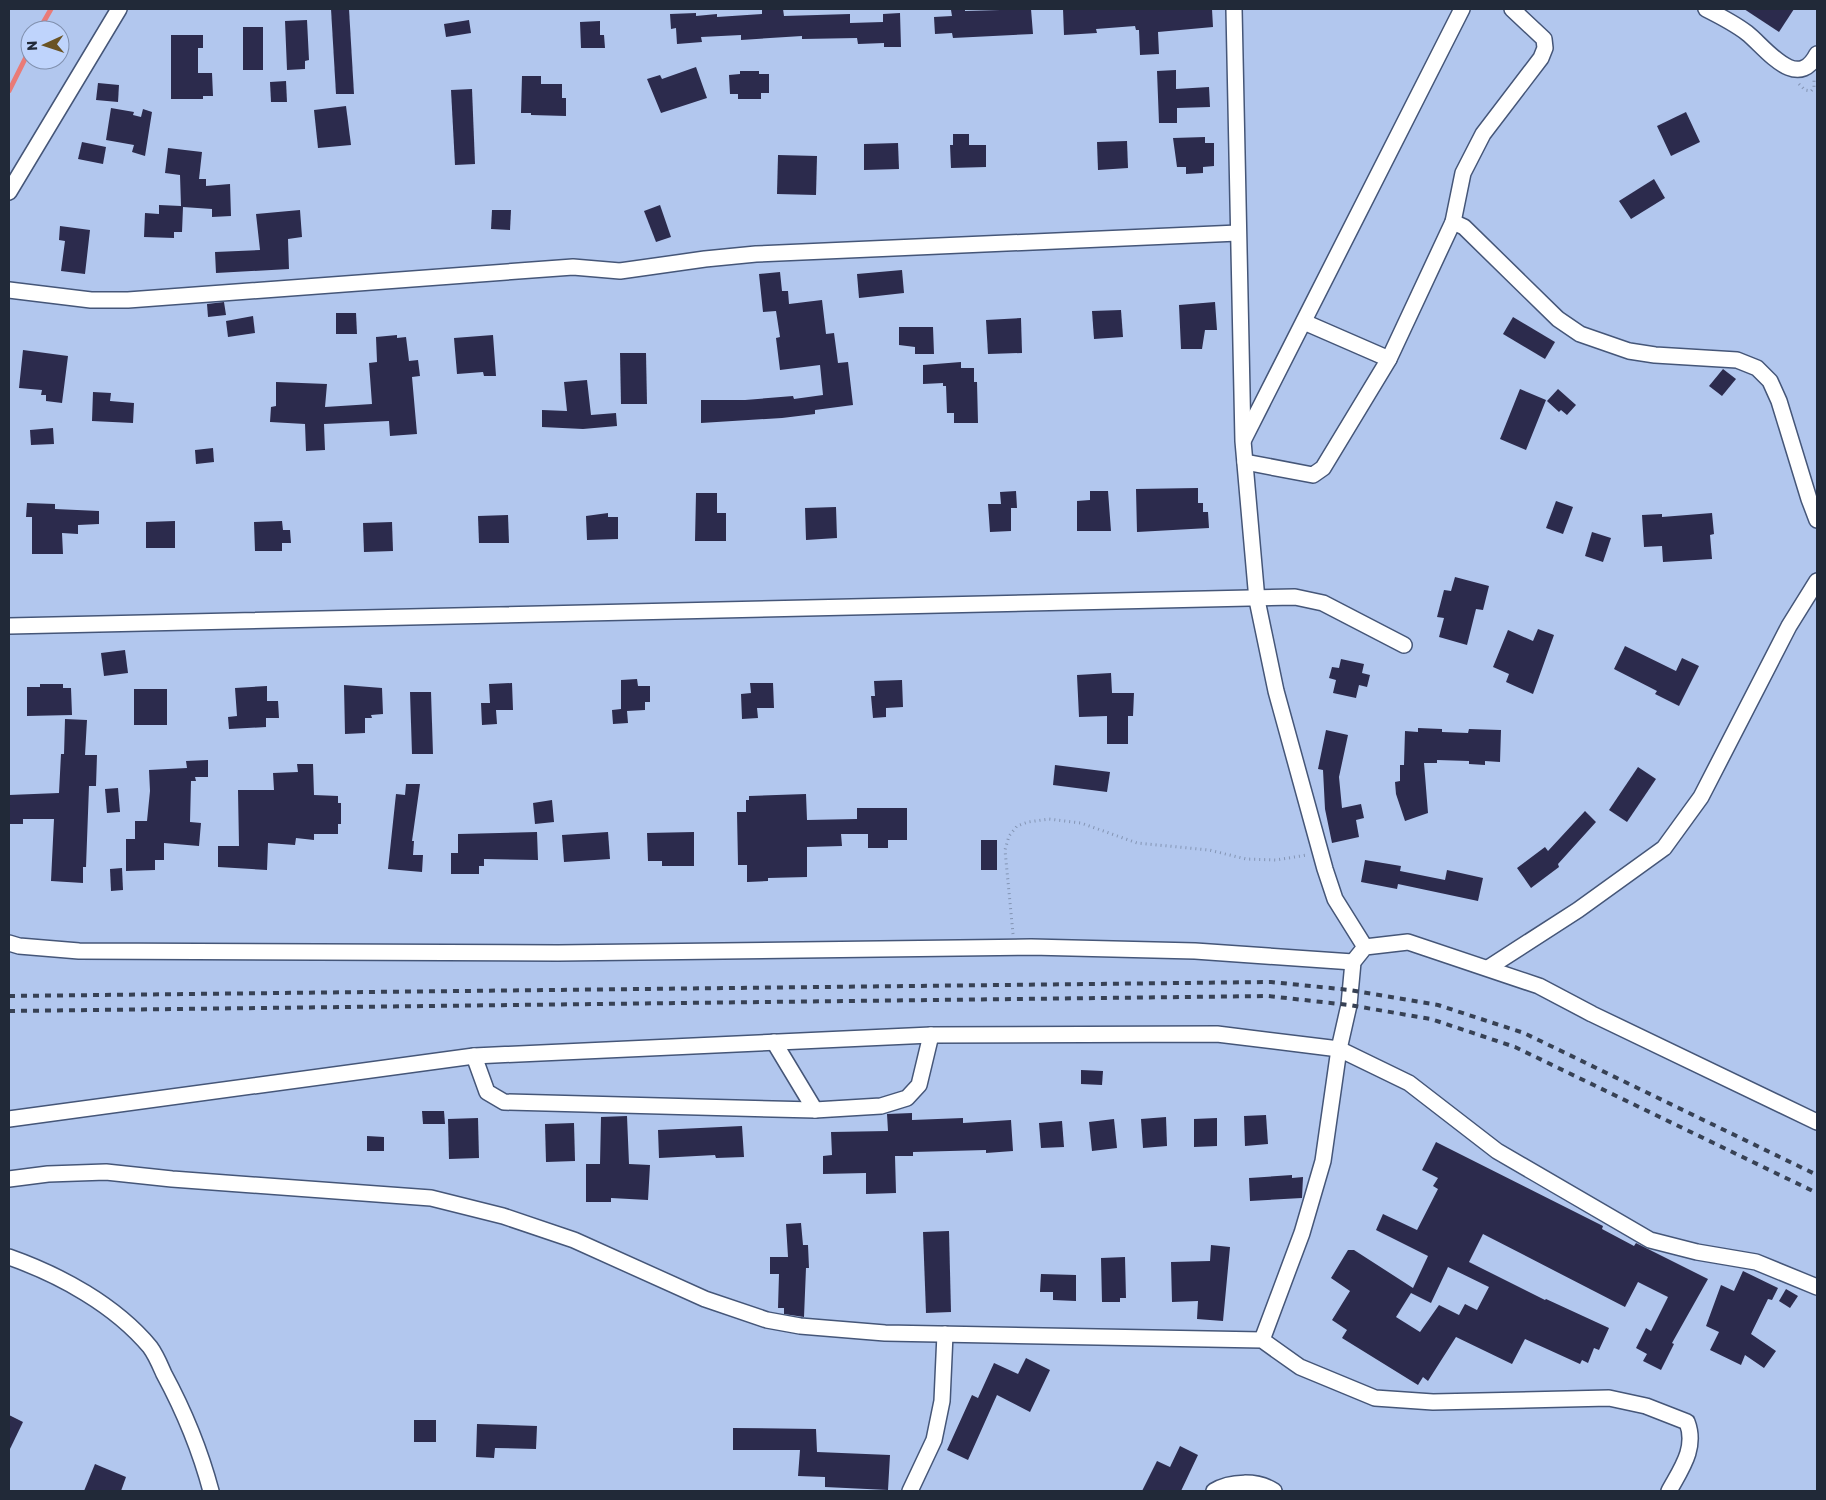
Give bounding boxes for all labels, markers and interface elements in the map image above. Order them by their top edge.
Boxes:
north arrow [20,20,70,70]
text: N [24,40,41,51]

